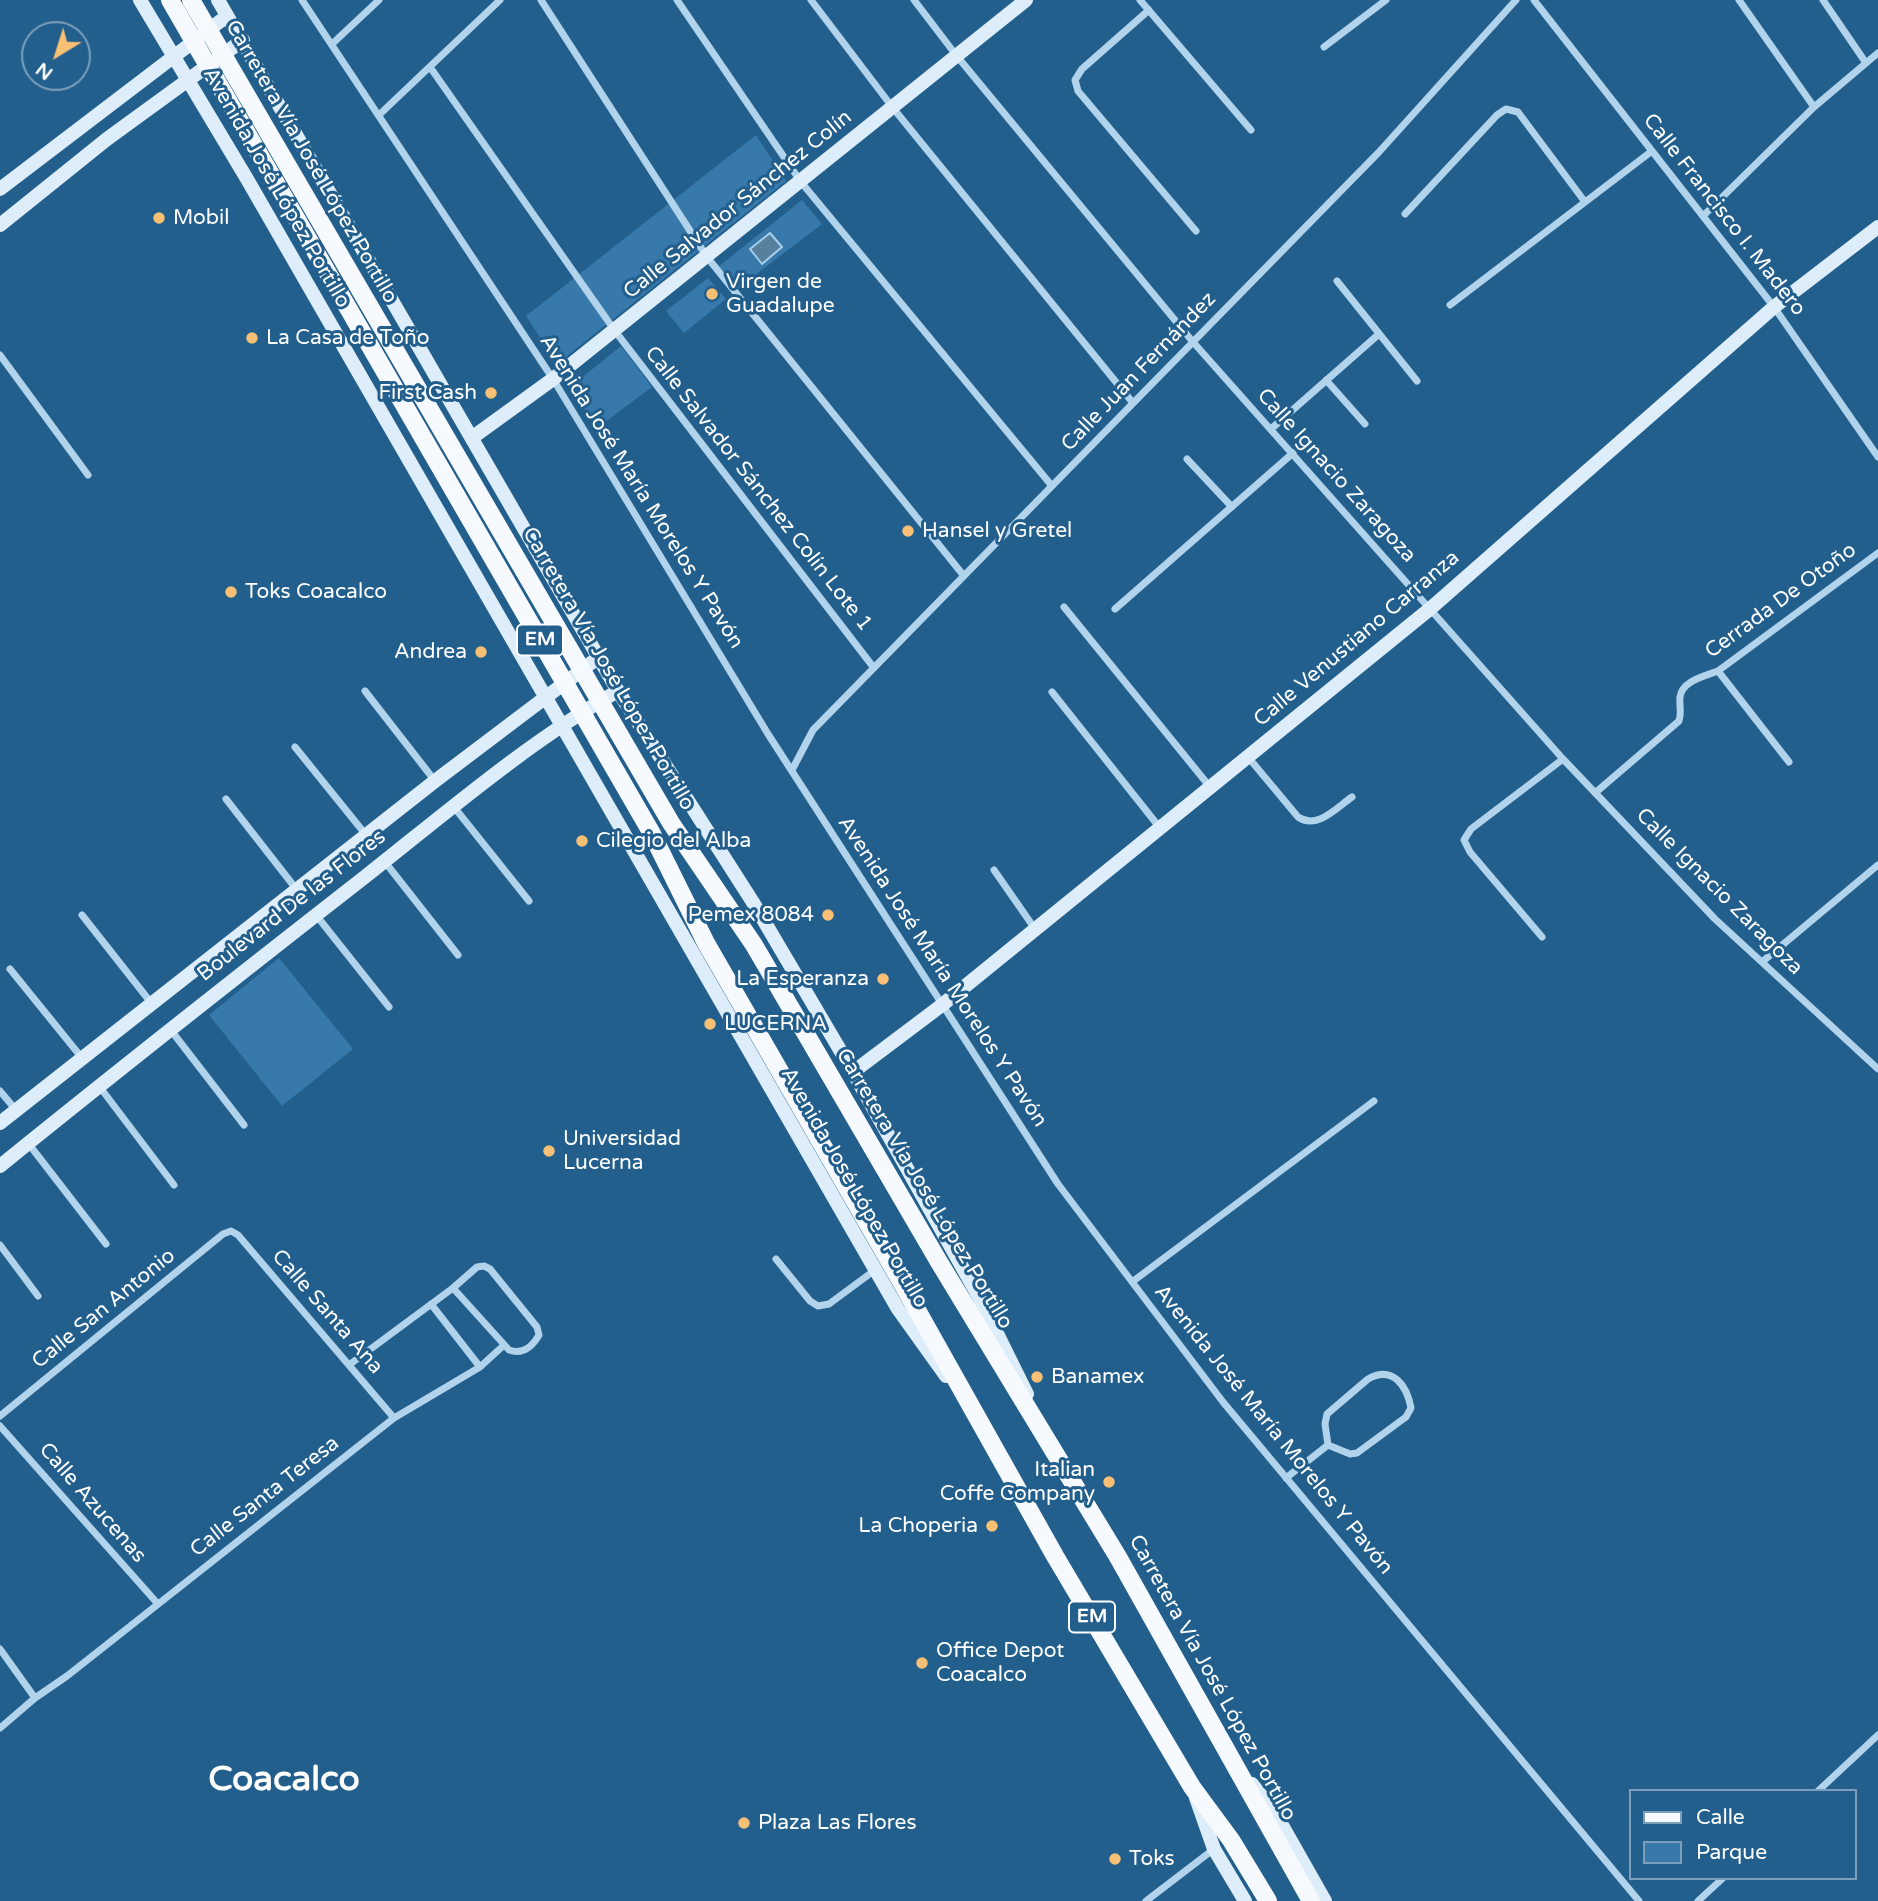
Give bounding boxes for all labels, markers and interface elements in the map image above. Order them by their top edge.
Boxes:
street label: Carretera Vía José López Portillo [219,16,403,308]
north arrow [21,21,91,91]
text: N [32,58,57,84]
street label: Avenida José López Portillo [197,63,355,313]
street label: Calle Salvador Sánchez Colín [619,105,857,305]
street label: Calle Francisco I. Madero [1637,109,1811,321]
place label: Mobil [173,205,229,231]
marker: Mobil [151,210,167,226]
place label: Virgen de Guadalupe [726,269,835,319]
marker: Virgen de Guadalupe [704,286,720,302]
street label: Calle Juan Fernández [1056,287,1222,457]
place label: La Casa de Toño [266,325,429,351]
marker: La Casa de Toño [244,330,260,346]
street label: Avenida José María Morelos Y Pavón [533,330,749,654]
street label: Calle Salvador Sánchez Colín Lote 1 [639,341,877,637]
place label: First Cash [378,380,477,406]
street label: Calle Ignacio Zaragoza [1251,384,1421,568]
marker: First Cash [483,385,499,401]
place label: Hansel y Gretel [922,518,1072,544]
street label: Carretera Vía José López Portillo [516,523,700,815]
marker: Hansel y Gretel [900,523,916,539]
street label: Cerrada De Otoño [1701,538,1861,664]
street label: Calle Venustiano Carranza [1249,546,1465,732]
place label: Toks Coacalco [245,579,387,605]
marker: Toks Coacalco [223,584,239,600]
road number: EM [517,624,563,656]
place label: Andrea [394,639,467,665]
marker: Andrea [473,644,489,660]
street label: Calle Ignacio Zaragoza [1630,803,1808,981]
street label: Avenida José María Morelos Y Pavón [832,812,1052,1132]
street label: Boulevard De las Flores [193,825,391,987]
place label: Cilegio del Alba [596,828,751,854]
marker: Cilegio del Alba [574,833,590,849]
place label: Pemex 8084 [688,902,814,928]
marker: Pemex 8084 [820,907,836,923]
place label: La Esperanza [736,966,869,992]
marker: La Esperanza [875,971,891,987]
place label: LUCERNA [724,1011,827,1037]
marker: LUCERNA [702,1016,718,1032]
street label: Carretera Vía José López Portillo [830,1044,1018,1334]
street label: Avenida José López Portillo [775,1063,933,1313]
place label: Universidad Lucerna [563,1126,681,1176]
marker: Universidad Lucerna [541,1143,557,1159]
street label: Calle San Antonio [27,1244,181,1374]
street label: Calle Santa Ana [266,1245,388,1379]
street label: Avenida José María Morelos Y Pavón [1148,1280,1398,1580]
place label: Banamex [1051,1364,1144,1390]
marker: Banamex [1029,1369,1045,1385]
street label: Calle Santa Teresa [186,1431,344,1563]
street label: Calle Azucenas [33,1438,151,1568]
place label: Italian Coffe Company [940,1457,1095,1507]
marker: Italian Coffe Company [1101,1474,1117,1490]
place label: La Choperia [858,1513,978,1539]
marker: La Choperia [984,1518,1000,1534]
street label: Carretera Vía José López Portillo [1123,1531,1301,1825]
road number: EM [1069,1602,1115,1632]
place label: Office Depot Coacalco [936,1638,1064,1688]
marker: Office Depot Coacalco [914,1655,930,1671]
district label: Coacalco [208,1760,360,1802]
legend [1630,1789,1857,1880]
text: Calle [1696,1805,1745,1830]
place label: Plaza Las Flores [758,1810,916,1836]
marker: Plaza Las Flores [736,1815,752,1831]
text: Parque [1696,1840,1767,1865]
place label: Toks [1129,1846,1175,1872]
marker: Toks [1107,1851,1123,1867]

